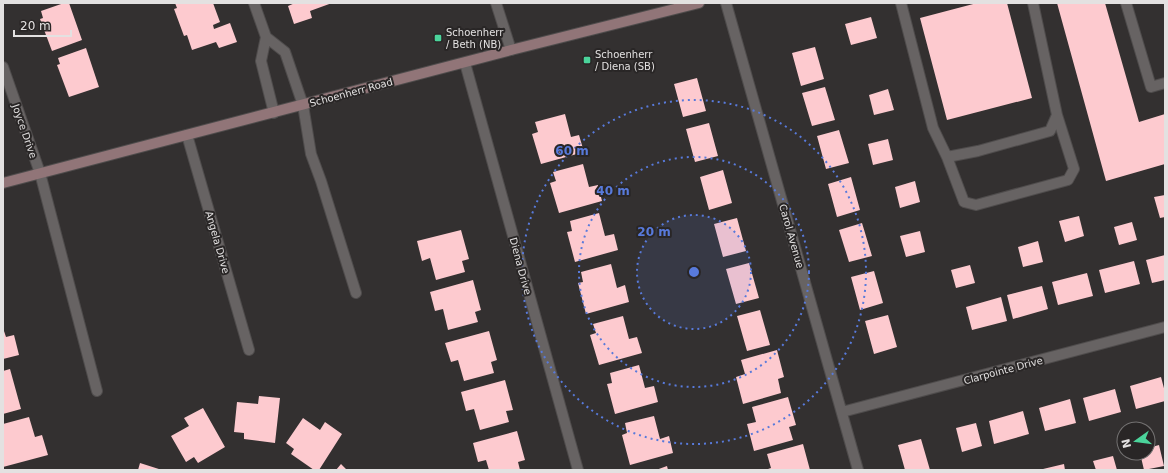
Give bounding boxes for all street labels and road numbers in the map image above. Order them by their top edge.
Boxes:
street label: Schoenherr Road [308,76,394,109]
street label: Joyce Drive [10,102,39,160]
street label: Carol Avenue [777,203,806,269]
street label: Angela Drive [203,210,232,275]
street label: Diena Drive [508,236,533,296]
street label: Clarpointe Drive [962,355,1044,386]

